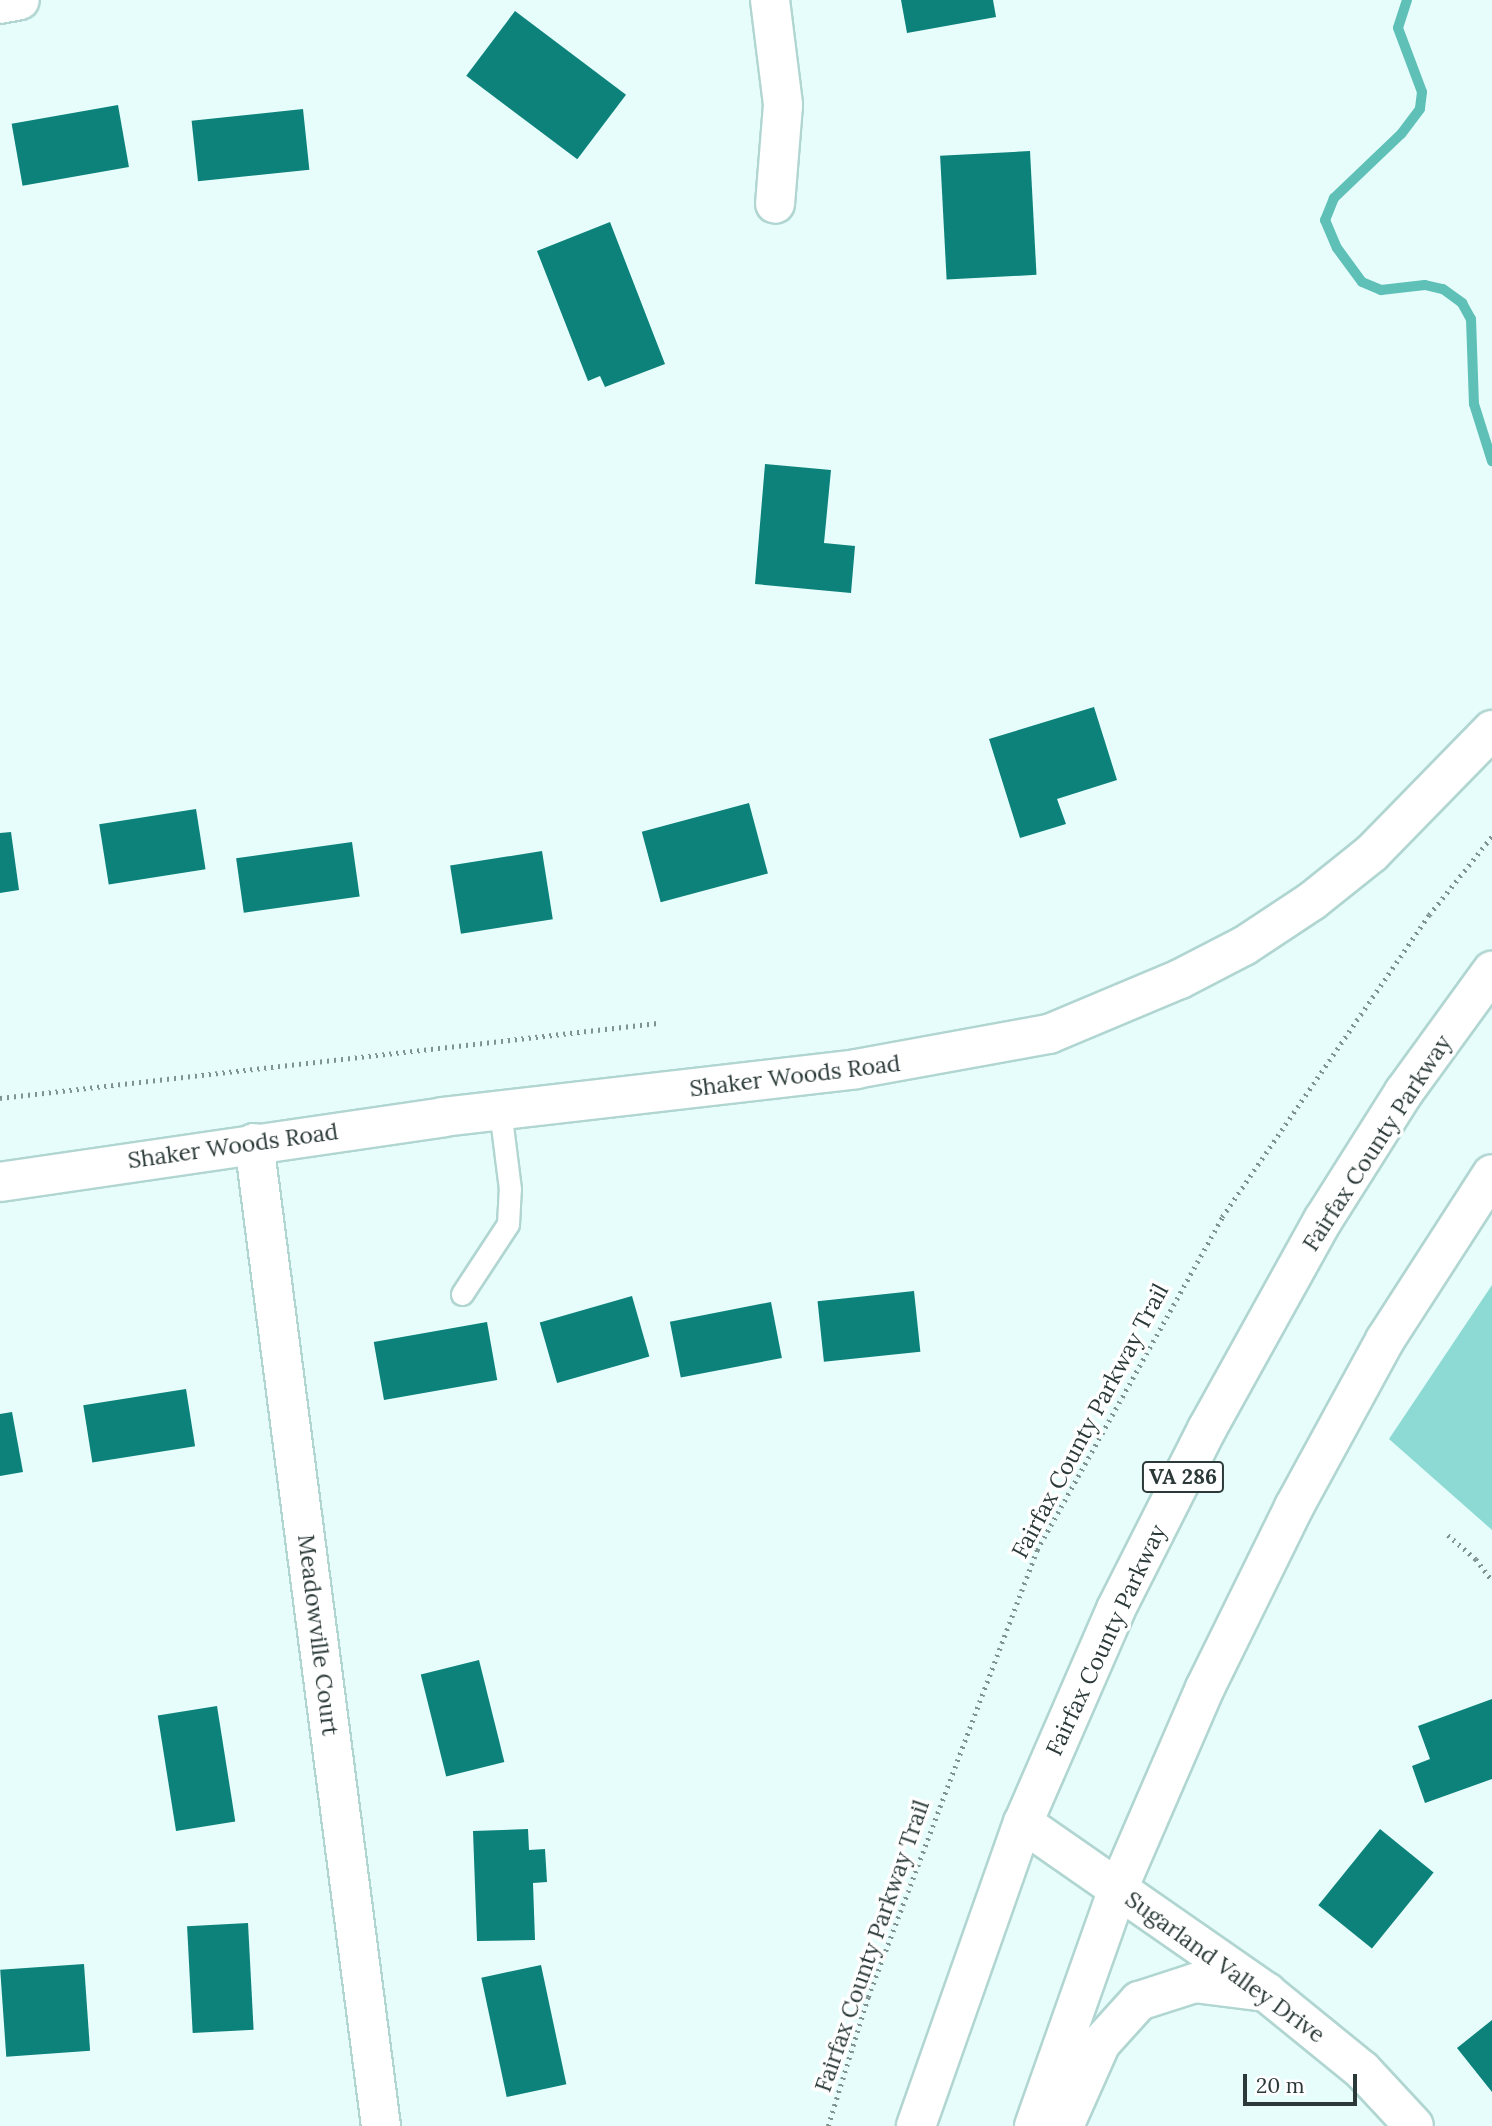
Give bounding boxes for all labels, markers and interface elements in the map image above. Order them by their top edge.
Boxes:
street label: Fairfax County Parkway [1297,1030,1457,1256]
street label: Shaker Woods Road [688,1049,902,1103]
street label: Shaker Woods Road [126,1118,340,1174]
street label: Fairfax County Parkway Trail [1006,1279,1174,1563]
road number: VA 286 [1141,1460,1225,1494]
street label: Fairfax County Parkway [1040,1520,1172,1760]
street label: Meadowville Court [292,1533,344,1737]
street label: Fairfax County Parkway Trail [809,1797,935,2095]
street label: Sugarland Valley Drive [1120,1885,1330,2049]
scale bar [1247,2060,1361,2104]
text: 20 m [1256,2072,1305,2099]

